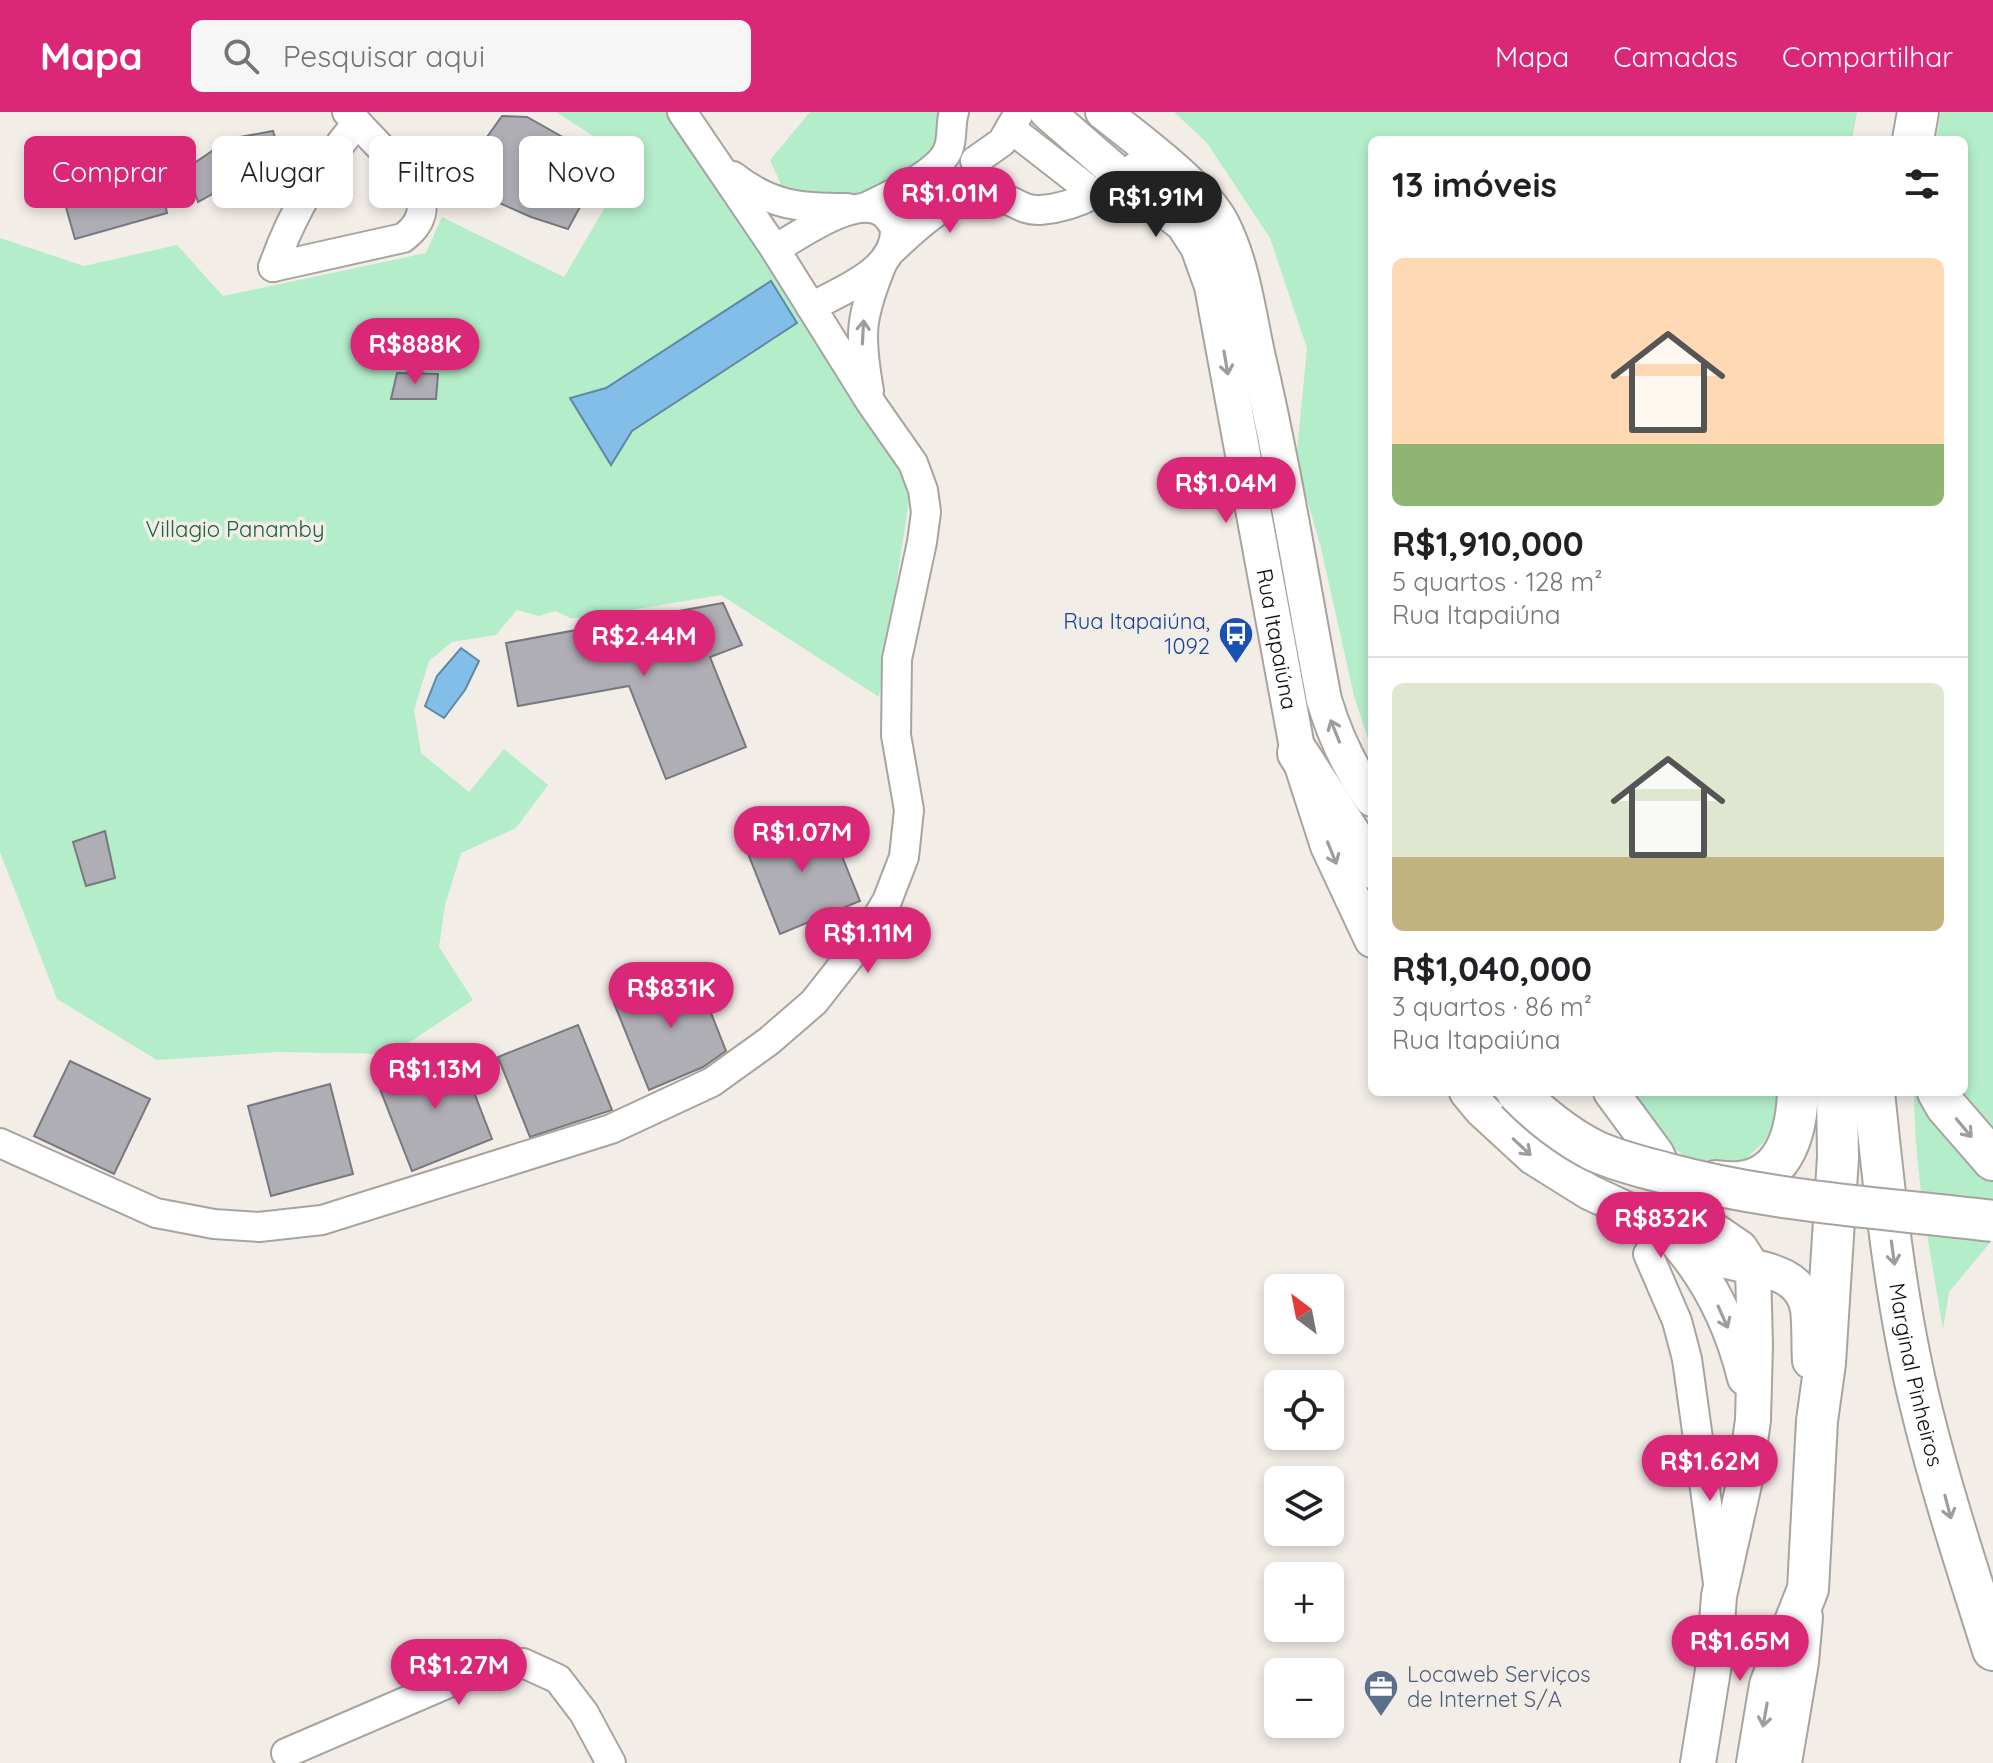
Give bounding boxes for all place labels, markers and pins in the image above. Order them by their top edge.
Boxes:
pin: R$1.01M [876,167,1024,235]
pin: R$1.91M [1082,171,1230,239]
pin: R$888K [350,318,480,386]
pin: R$1.04M [1152,457,1300,525]
place label: Rua Itapaiúna, 1092 [1063,607,1210,660]
pin: R$2.44M [570,610,718,678]
bus stop icon: Rua Itapaiúna, 1092 [1217,615,1255,665]
pin: R$1.07M [728,806,876,874]
pin: R$1.11M [794,907,942,975]
pin: R$831K [606,962,736,1030]
pin: R$1.13M [361,1043,509,1111]
pin: R$832K [1596,1192,1726,1260]
pin: R$1.62M [1636,1435,1784,1503]
pin: R$1.65M [1666,1615,1814,1683]
pin: R$1.27M [385,1639,533,1707]
place label: Locaweb Serviços de Internet S/A [1407,1660,1591,1713]
office icon: Locaweb Serviços de Internet S/A [1362,1668,1400,1718]

